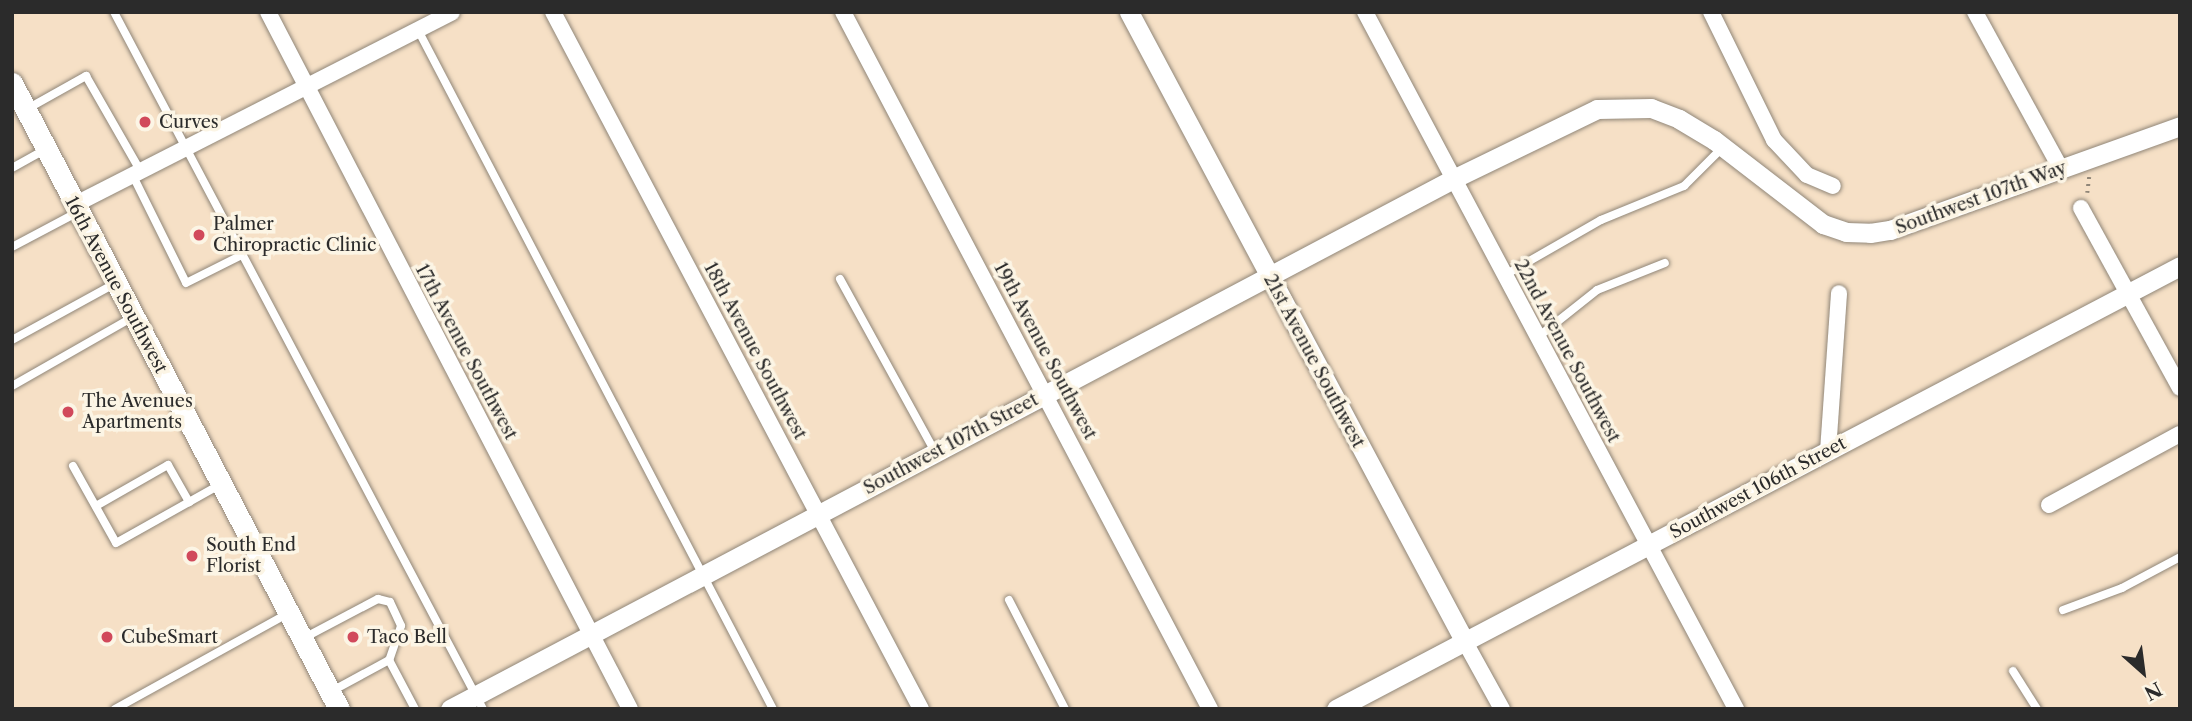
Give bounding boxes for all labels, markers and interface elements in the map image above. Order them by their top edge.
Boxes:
place label: Curves [159,111,219,133]
marker: Curves [137,114,153,130]
street label: Southwest 107th Way [1892,157,2070,239]
street label: 16th Avenue Southwest [60,193,172,377]
place label: Palmer Chiropractic Clinic [213,214,377,256]
marker: Palmer Chiropractic Clinic [191,227,207,243]
street label: 22nd Avenue Southwest [1509,255,1625,447]
street label: 18th Avenue Southwest [699,258,811,444]
street label: 19th Avenue Southwest [989,259,1101,443]
street label: 17th Avenue Southwest [410,260,522,444]
street label: 21st Avenue Southwest [1259,270,1369,452]
street label: Southwest 107th Street [860,389,1042,499]
place label: The Avenues Apartments [82,391,193,434]
marker: The Avenues Apartments [60,404,76,420]
street label: Southwest 106th Street [1666,432,1850,544]
place label: South End Florist [206,535,296,578]
marker: South End Florist [184,548,200,564]
place label: CubeSmart [121,626,218,648]
place label: Taco Bell [367,626,447,648]
marker: CubeSmart [99,629,115,645]
marker: Taco Bell [345,629,361,645]
north arrow [2108,637,2178,707]
text: N [2140,677,2166,705]

